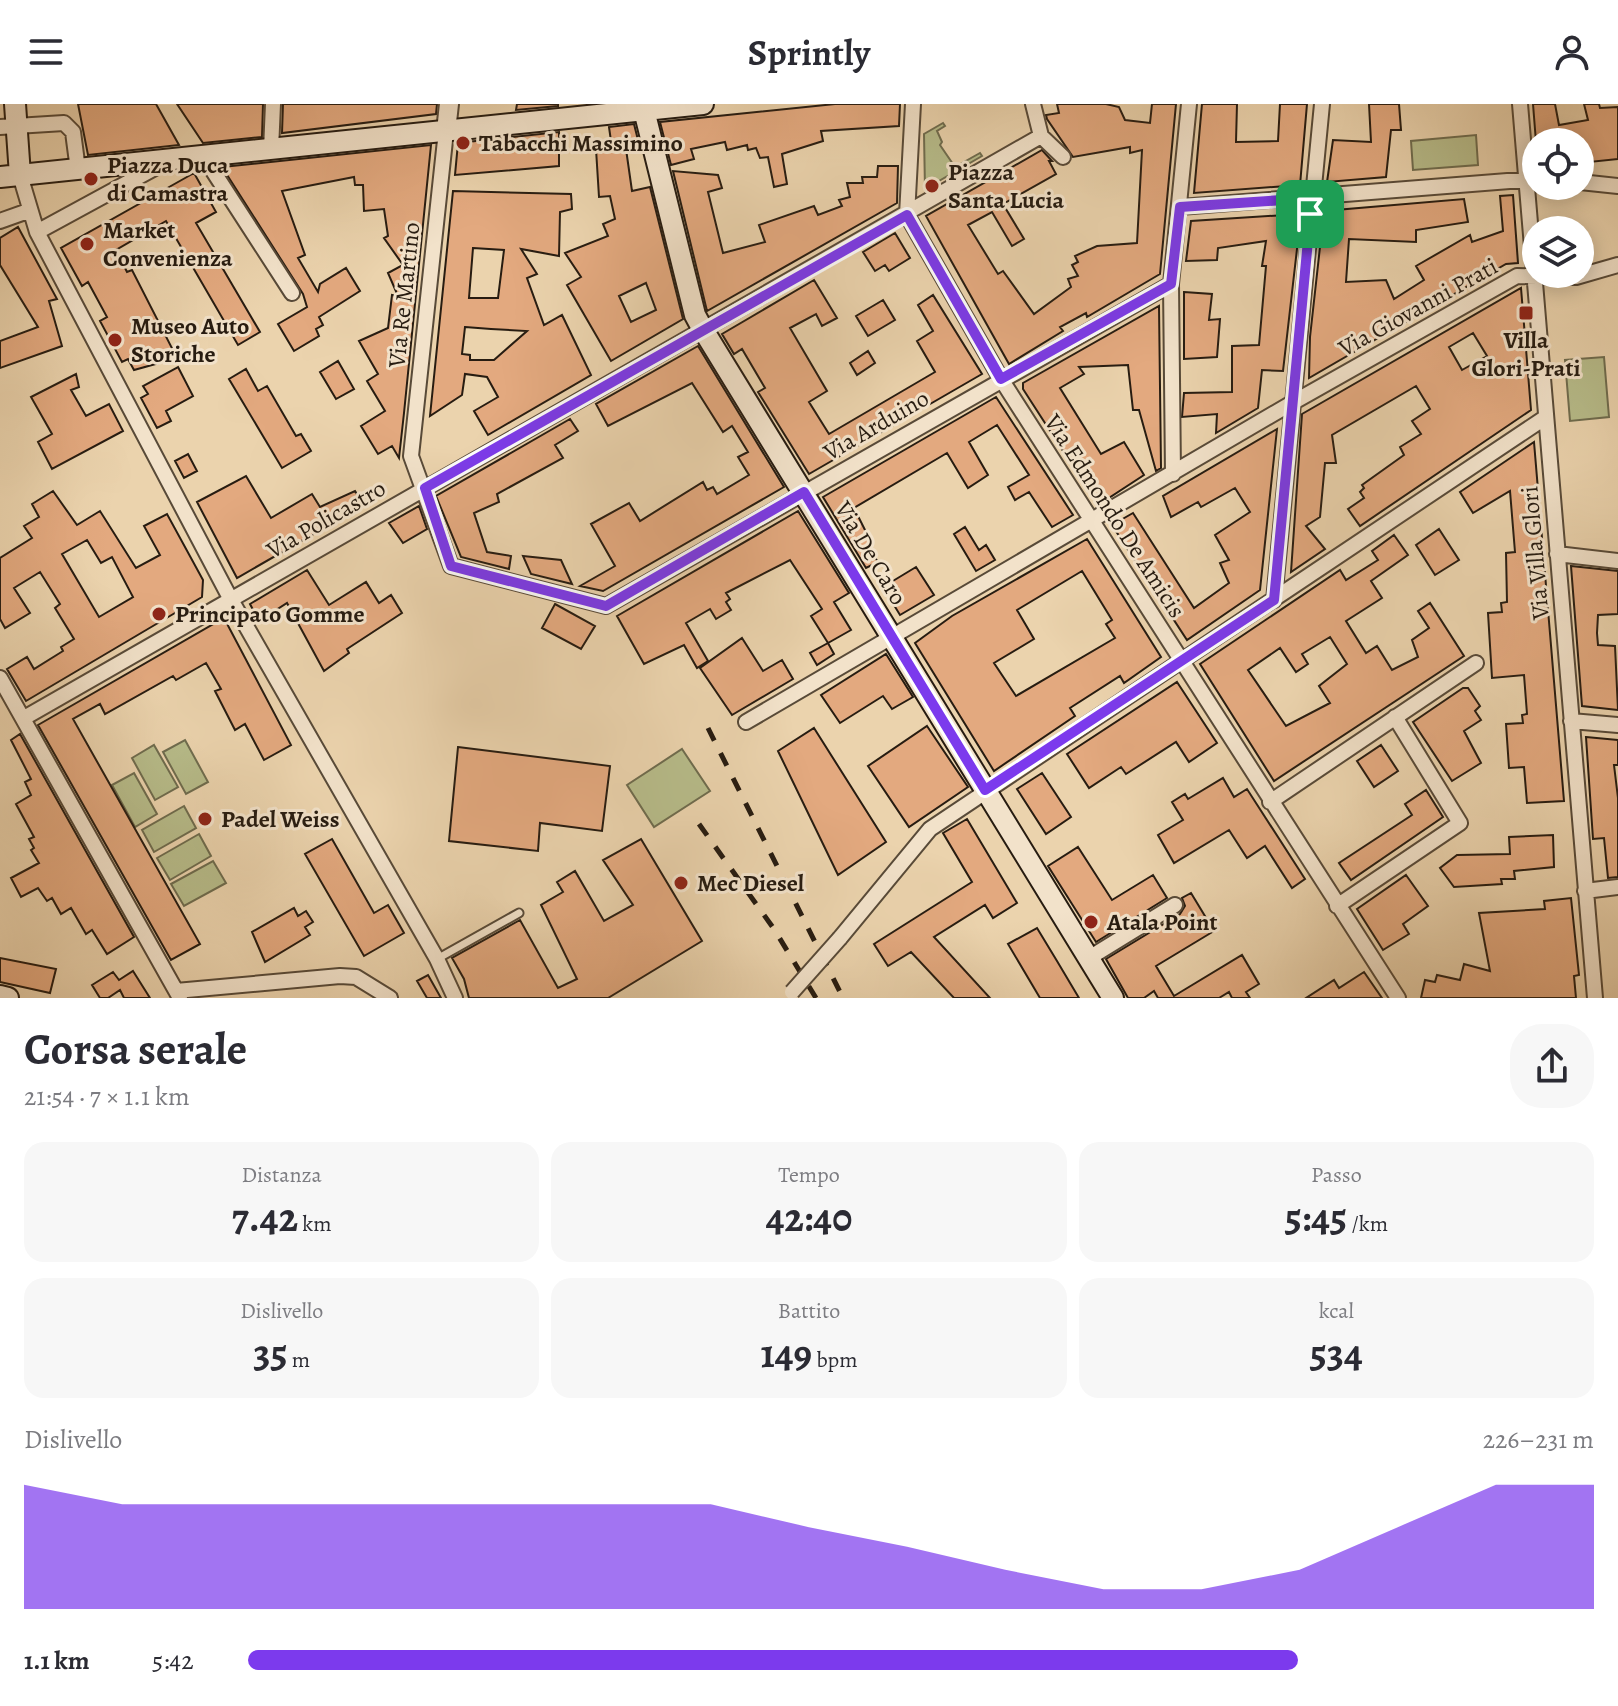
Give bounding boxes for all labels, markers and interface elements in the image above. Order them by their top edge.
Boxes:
text: Sprintly [748,28,870,77]
icon: menu [24,30,68,74]
icon: person [1550,30,1594,74]
place label: Tabacchi Massimino [479,127,683,159]
map controls [1522,128,1594,288]
button: locate [1522,128,1594,200]
marker: Tabacchi Massimino [454,134,472,152]
place label: Piazza Duca di Camastra [107,149,229,209]
place label: Piazza Santa Lucia [948,156,1065,216]
marker: Piazza Duca di Camastra [82,170,100,188]
marker: Piazza Santa Lucia [923,177,941,195]
pin [1276,180,1344,248]
icon: arrive [1288,192,1332,236]
place label: Market Convenienza [103,214,233,274]
button: layers [1522,216,1594,288]
street label: Via Re Martino [380,221,428,370]
marker: Market Convenienza [78,235,96,253]
street label: Via Giovanni Prati [1332,250,1503,364]
marker: Villa Glori-Prati [1517,304,1535,322]
place label: Museo Auto Storiche [131,310,249,370]
place label: Villa Glori-Prati [1472,324,1580,384]
marker: Museo Auto Storiche [106,331,124,349]
street label: Via Arduino [817,382,935,469]
street label: Via Edmondo De Amicis [1037,407,1193,624]
street label: Via Policastro [260,472,391,567]
street label: Via Villa Glori [1513,485,1557,622]
street label: Via De Caro [827,494,915,611]
place label: Principato Gomme [175,598,365,630]
marker: Principato Gomme [150,605,168,623]
place label: Padel Weiss [221,803,339,835]
marker: Padel Weiss [196,810,214,828]
place label: Mec Diesel [697,867,805,899]
marker: Mec Diesel [672,874,690,892]
place label: Atala Point [1106,906,1218,938]
marker: Atala Point [1082,913,1100,931]
text: Corsa serale [24,1019,247,1079]
button: share [1510,1024,1594,1108]
text: 21:54 · 7 × 1.1 km [24,1079,190,1114]
text: Distanza [241,1160,322,1190]
text: Tempo [778,1160,840,1190]
text: Passo [1311,1160,1362,1190]
text: 7.42 [232,1190,298,1245]
text: 42:40 [766,1190,852,1245]
text: 5:45 [1285,1190,1347,1245]
text: km [298,1209,332,1239]
text: /km [1347,1209,1388,1239]
text: Dislivello [240,1296,323,1326]
text: Battito [778,1296,840,1326]
text: kcal [1319,1296,1354,1326]
text: 35 [253,1326,287,1381]
text: 149 [760,1326,812,1381]
text: 534 [1310,1326,1363,1381]
text: m [287,1345,310,1375]
text: bpm [812,1345,858,1375]
text: Dislivello [24,1422,122,1457]
text: 226–231 m [1483,1422,1594,1457]
text: 1.1 km [24,1643,90,1678]
text: 5:42 [152,1643,194,1678]

